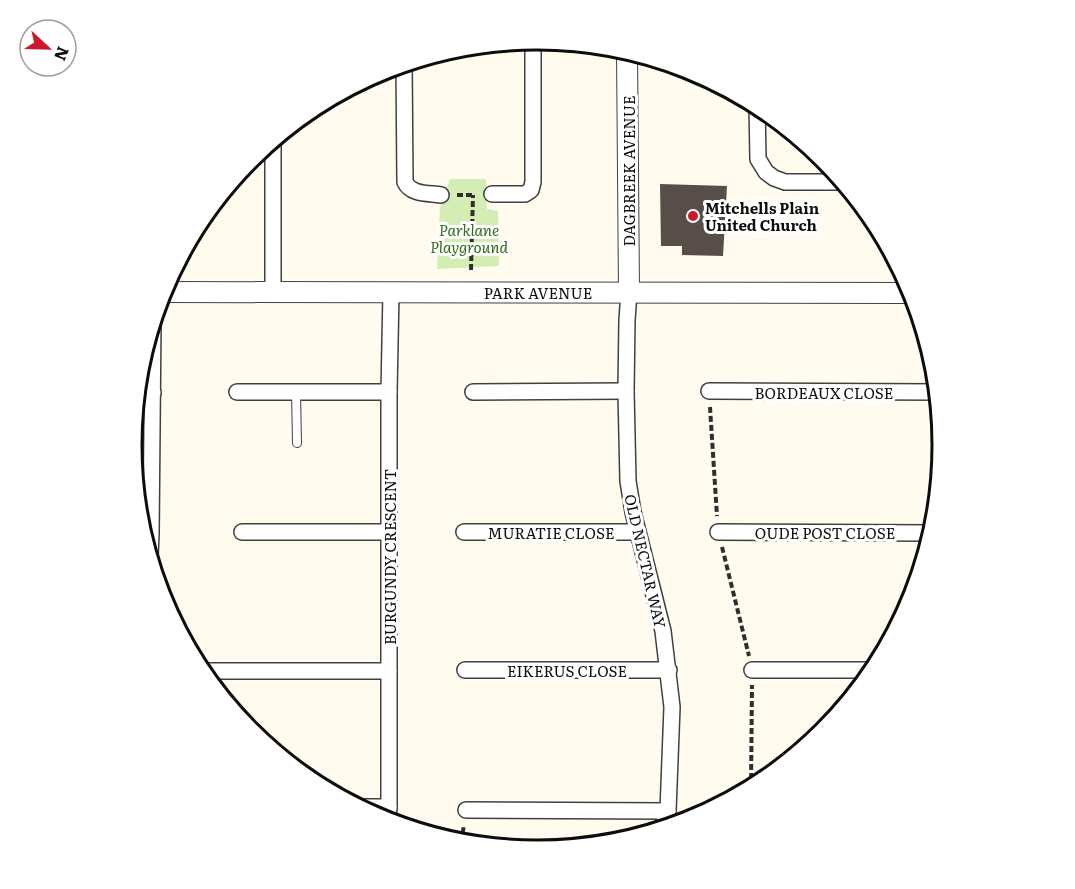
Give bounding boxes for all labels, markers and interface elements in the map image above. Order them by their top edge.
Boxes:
north arrow [18,18,78,78]
text: N [49,43,76,65]
street label: DAGBREEK AVENUE [617,95,640,247]
place label: Mitchells Plain United Church [705,196,820,236]
marker: Mitchells Plain United Church [686,209,700,223]
park label: Parklane Playground [430,218,508,258]
street label: PARK AVENUE [484,281,592,304]
street label: BORDEAUX CLOSE [755,381,893,404]
street label: BURGUNDY CRESCENT [378,469,401,645]
street label: OLD NECTAR WAY [619,492,673,631]
street label: MURATIE CLOSE [488,521,614,544]
street label: OUDE POST CLOSE [755,521,895,544]
street label: EIKERUS CLOSE [507,659,627,682]

